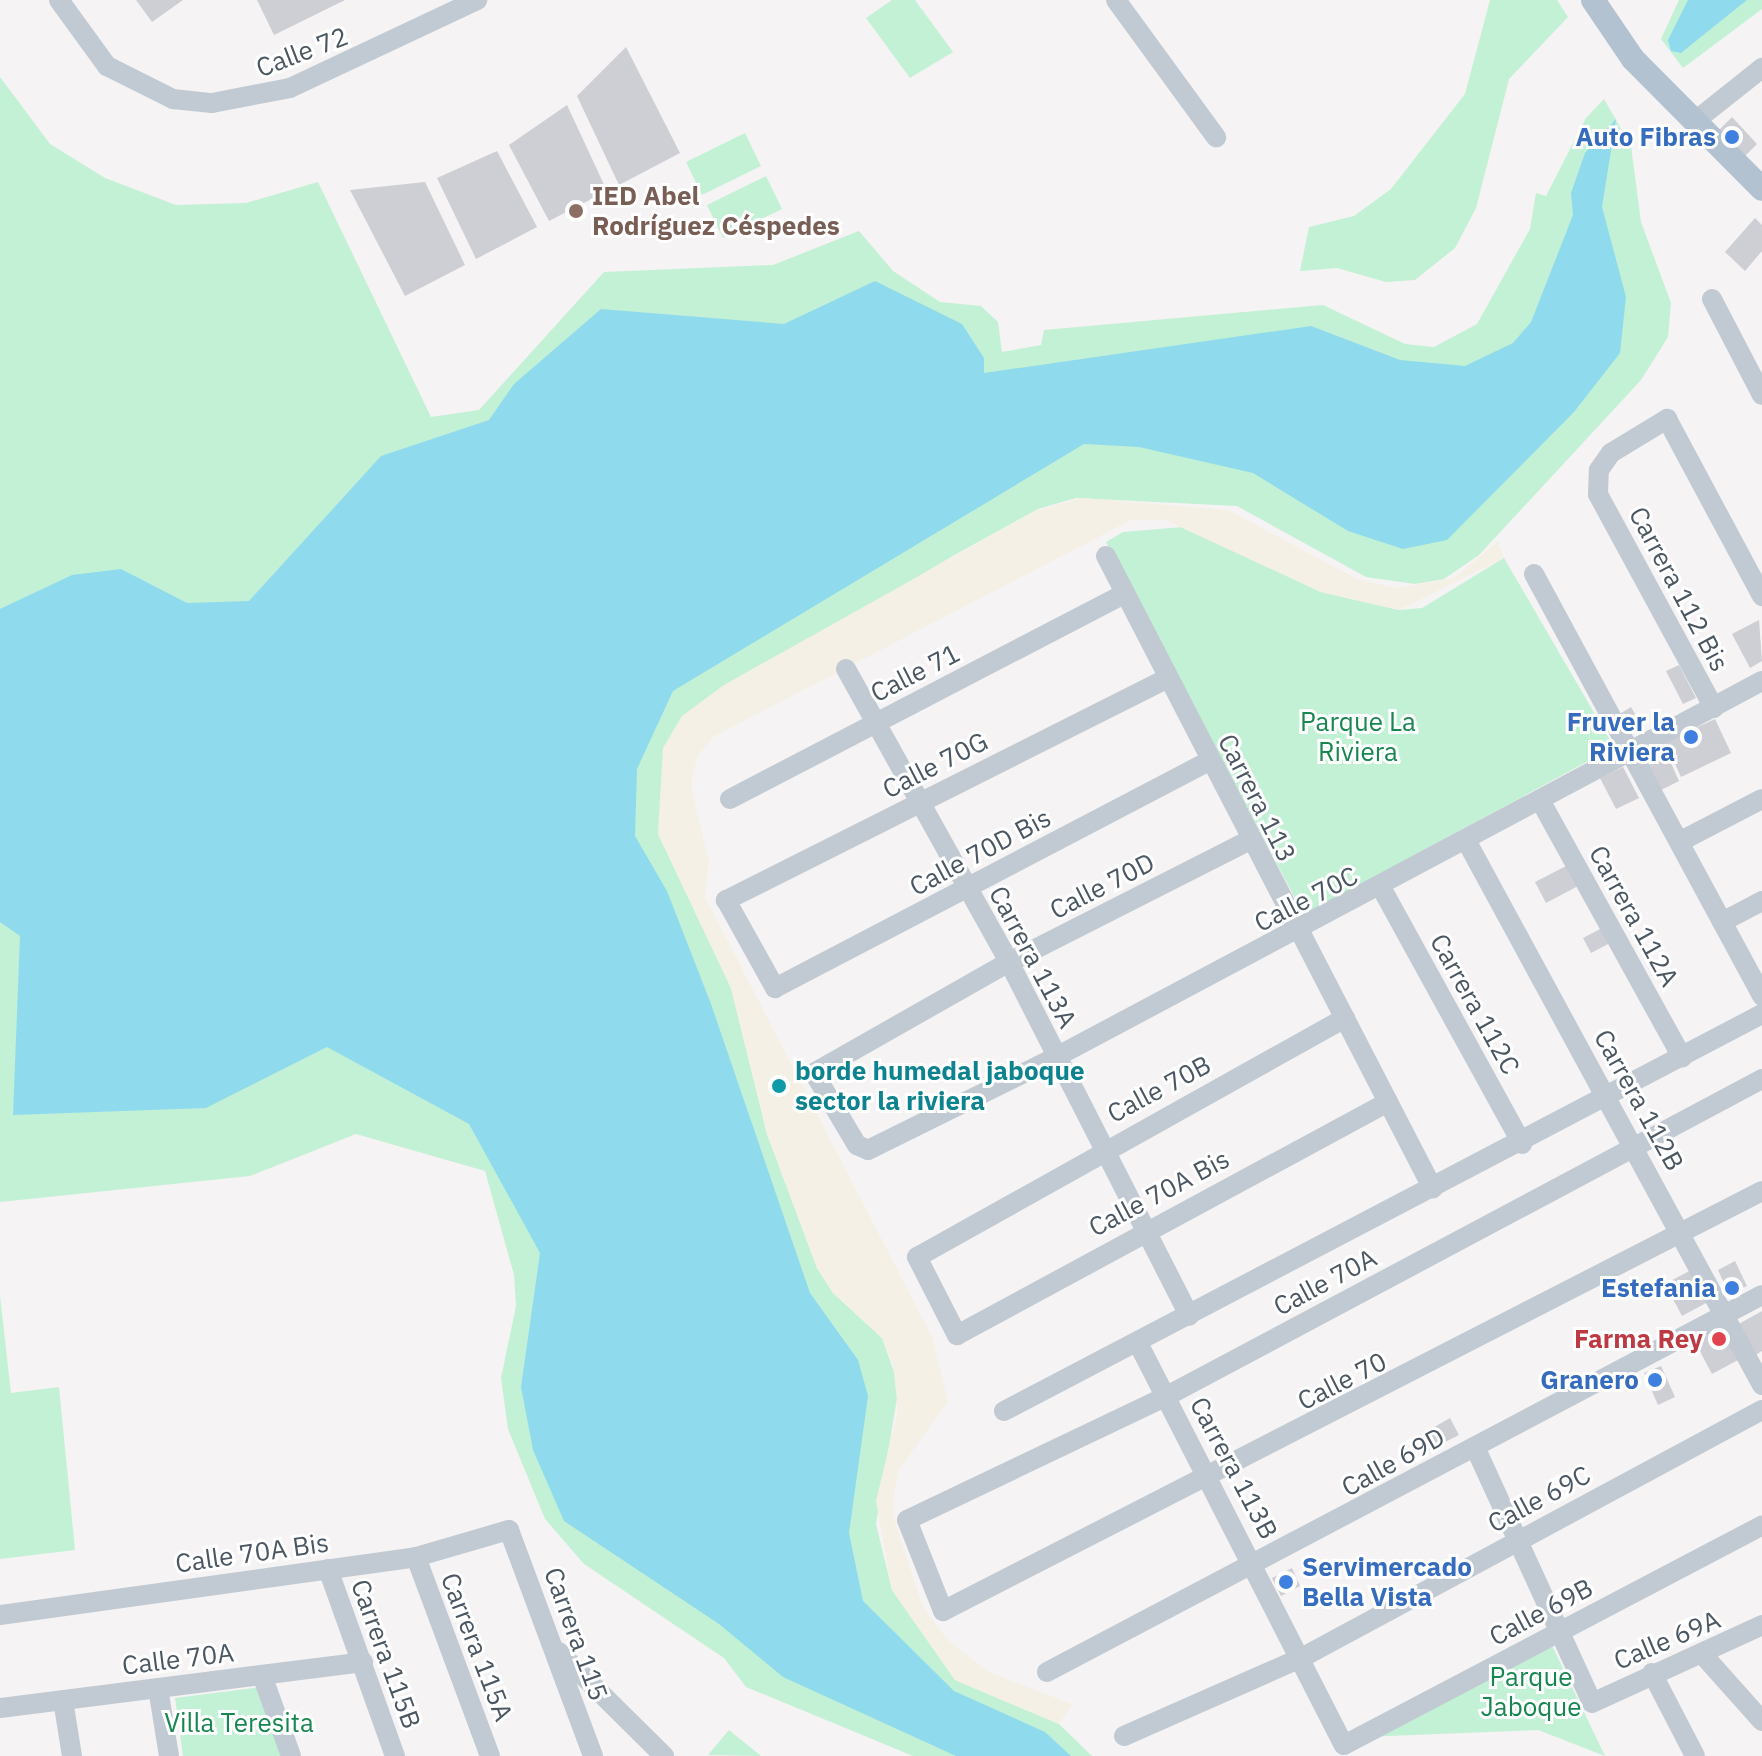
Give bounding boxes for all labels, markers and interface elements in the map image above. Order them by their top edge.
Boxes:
street label: Calle 72 [252,20,352,84]
place label: Auto Fibras [1576,121,1716,153]
marker: Auto Fibras [1723,128,1741,146]
place label: IED Abel Rodríguez Céspedes [592,180,840,242]
marker: IED Abel Rodríguez Céspedes [567,202,585,220]
street label: Carrera 112 Bis [1623,501,1735,677]
street label: Calle 71 [865,637,965,709]
park label: Parque La Riviera [1300,706,1416,768]
place label: Fruver la Riviera [1567,706,1675,768]
street label: Calle 70G [877,725,993,805]
marker: Fruver la Riviera [1682,728,1700,746]
street label: Carrera 113 [1211,729,1303,867]
street label: Calle 70D Bis [904,802,1056,902]
street label: Carrera 112A [1582,840,1686,992]
street label: Calle 70D [1045,846,1159,926]
street label: Calle 70C [1249,860,1363,938]
street label: Carrera 113A [983,881,1083,1033]
street label: Carrera 112C [1424,928,1526,1080]
street label: Carrera 112B [1587,1024,1691,1176]
street label: Calle 70B [1102,1049,1216,1129]
place label: borde humedal jaboque sector la riviera [795,1055,1085,1116]
marker: borde humedal jaboque sector la riviera [770,1077,788,1095]
street label: Calle 70A Bis [1083,1143,1235,1243]
street label: Calle 70A [1268,1242,1382,1322]
place label: Estefania [1601,1272,1716,1304]
marker: Estefania [1723,1279,1741,1297]
place label: Farma Rey [1574,1323,1703,1355]
marker: Farma Rey [1710,1330,1728,1348]
street label: Calle 70 [1292,1345,1392,1417]
place label: Granero [1540,1364,1639,1396]
marker: Granero [1646,1371,1664,1389]
street label: Carrera 113B [1183,1392,1285,1544]
street label: Calle 69D [1336,1421,1450,1503]
street label: Calle 69C [1482,1459,1596,1539]
street label: Calle 70A Bis [173,1527,331,1579]
place label: Servimercado Bella Vista [1302,1551,1472,1612]
street label: Carrera 115 [537,1563,615,1705]
street label: Carrera 115A [434,1569,520,1725]
street label: Calle 69B [1484,1572,1598,1652]
marker: Servimercado Bella Vista [1277,1573,1295,1591]
street label: Carrera 115B [345,1575,427,1733]
street label: Calle 69A [1609,1604,1725,1676]
street label: Calle 70A [120,1637,236,1681]
park label: Parque Jaboque [1481,1661,1581,1722]
park label: Villa Teresita [164,1707,314,1739]

